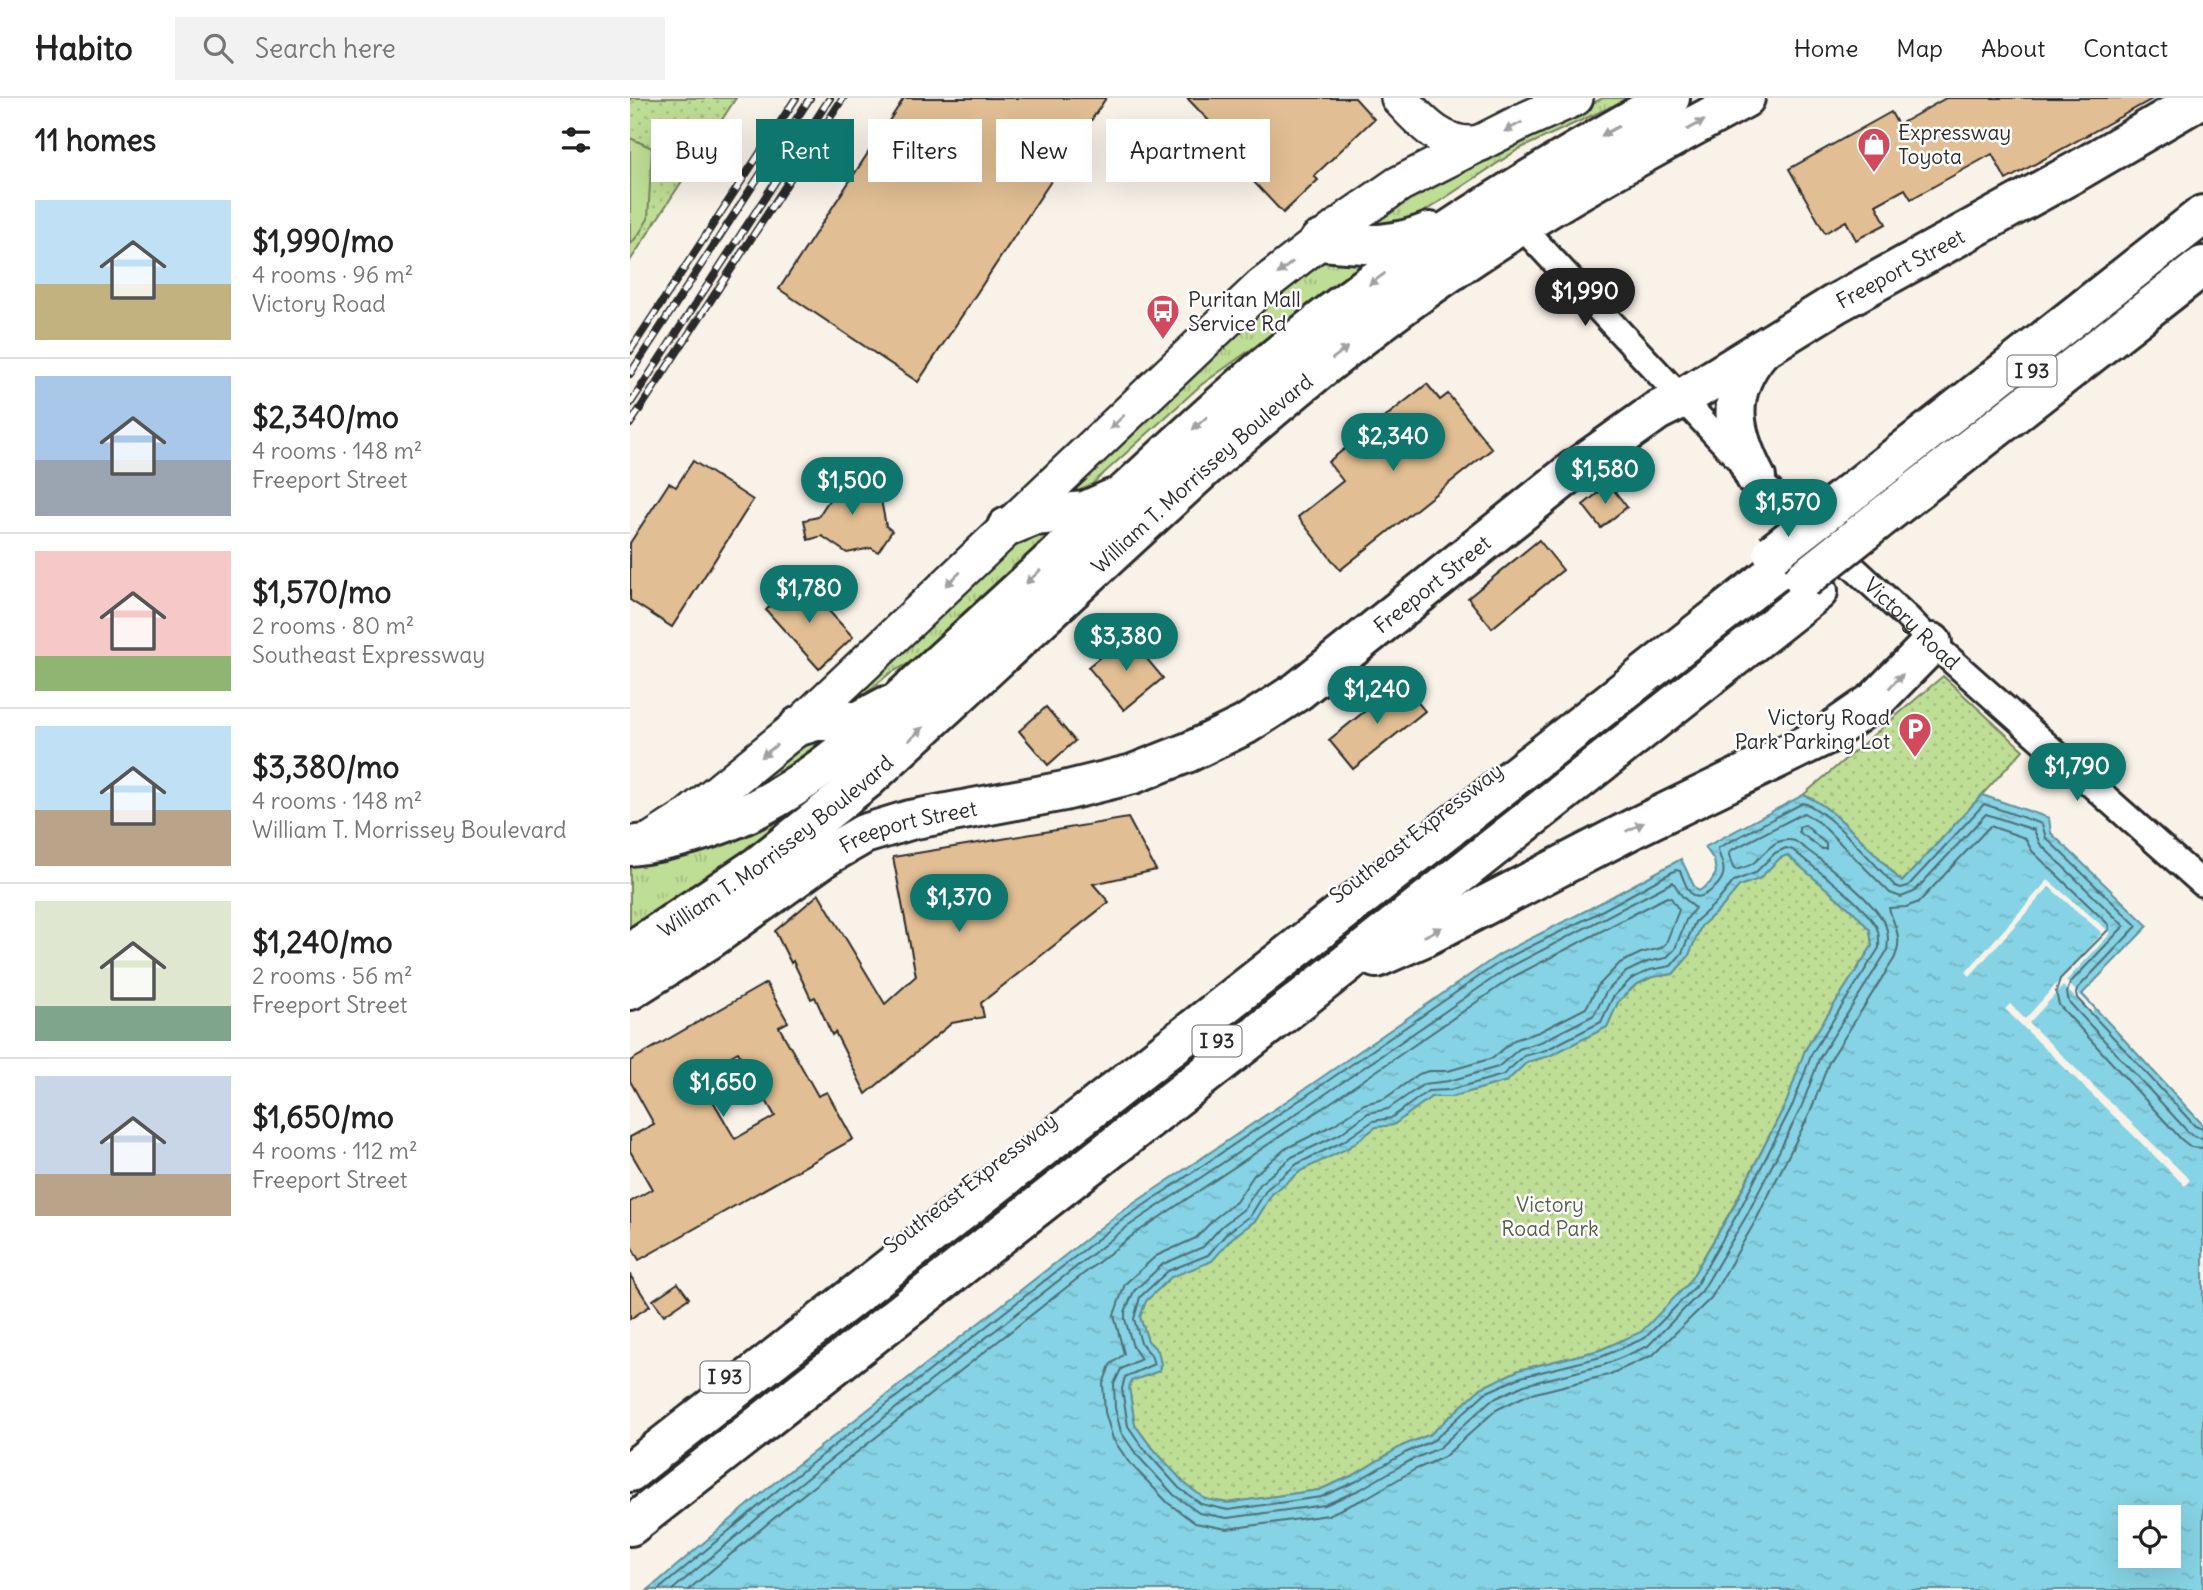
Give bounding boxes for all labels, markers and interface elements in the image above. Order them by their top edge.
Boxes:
search box [175,17,665,80]
text: Habito [35,27,133,69]
icon: search [199,29,237,67]
text: Search here [255,32,396,65]
text: Home [1794,33,1858,63]
text: Map [1896,33,1943,63]
text: About [1981,33,2045,63]
text: Contact [2083,33,2168,63]
chip: Buy [651,119,742,182]
chip: Rent [756,119,854,182]
chip: Filters [868,119,982,182]
chip: New [996,119,1092,182]
chip: Apartment [1106,119,1270,182]
one-way arrow [1687,119,1706,131]
place label: Expressway Toyota [1898,119,2011,170]
one-way arrow [1502,120,1522,132]
text: 11 homes [35,121,156,159]
icon: filters [557,121,595,159]
one-way arrow [1600,125,1620,137]
shop icon: Expressway Toyota [1855,125,1893,174]
text: $1,990/mo [252,222,394,260]
street label: Freeport Street [1831,222,1969,314]
icon: home [91,228,175,312]
text: 4 rooms · 96 m² [252,260,413,289]
one-way arrow [1276,261,1294,276]
pin: $1,990 [1528,268,1642,328]
one-way arrow [1368,272,1386,286]
text: $1,990 [1551,276,1619,305]
place label: Puritan Mall Service Rd [1188,286,1301,337]
text: Victory Road [252,289,386,318]
bus stop icon: Puritan Mall Service Rd [1144,292,1182,341]
one-way arrow [1331,346,1349,360]
road number: I 93 [2008,356,2056,386]
street label: William T. Morrissey Boulevard [1085,367,1318,579]
text: $2,340/mo [252,398,399,436]
icon: home [91,404,175,488]
one-way arrow [1109,414,1126,430]
pin: $2,340 [1336,414,1450,473]
one-way arrow [1192,415,1209,430]
text: $2,340 [1357,421,1429,450]
text: 4 rooms · 148 m² [252,436,422,465]
pin: $1,580 [1548,446,1662,506]
text: $1,580 [1571,454,1639,483]
pin: $1,500 [795,458,909,517]
text: Freeport Street [252,465,408,494]
text: $1,500 [817,465,887,494]
pin: $1,570 [1731,480,1845,539]
text: $1,570 [1755,487,1821,516]
street label: Freeport Street [1368,529,1496,639]
pin: $1,780 [752,566,866,625]
one-way arrow [1024,569,1042,585]
one-way arrow [944,571,961,588]
street label: Victory Road [1859,571,1966,675]
text: $1,570/mo [252,573,391,611]
text: $1,780 [776,573,842,602]
icon: home [91,579,175,663]
text: 2 rooms · 80 m² [252,611,414,640]
pin: $3,380 [1069,614,1183,673]
text: $3,380 [1090,621,1162,650]
text: Southeast Expressway [252,640,485,669]
pin: $1,240 [1320,666,1434,726]
one-way arrow [1888,673,1905,690]
text: $1,240 [1344,674,1410,703]
place label: Victory Road Park Parking Lot [1735,704,1890,755]
parking icon: Victory Road Park Parking Lot [1896,710,1934,759]
one-way arrow [907,727,924,743]
one-way arrow [760,744,778,759]
pin: $1,790 [2020,744,2134,803]
text: $3,380/mo [252,748,399,786]
street label: William T. Morrissey Boulevard [653,749,898,943]
text: $1,790 [2044,751,2110,780]
icon: home [91,754,175,838]
street label: Southeast Expressway [1324,757,1508,909]
text: 4 rooms · 148 m² [252,786,422,815]
street label: Freeport Street [834,794,979,859]
text: William T. Morrissey Boulevard [252,815,567,844]
one-way arrow [1625,822,1645,833]
pin: $1,370 [902,874,1016,934]
text: $1,370 [926,882,992,911]
text: $1,240/mo [252,923,393,961]
one-way arrow [1423,927,1443,938]
icon: home [91,929,175,1013]
text: 2 rooms · 56 m² [252,961,413,990]
text: Freeport Street [252,990,408,1019]
road number: I 93 [1192,1026,1242,1057]
pin: $1,650 [666,1060,780,1119]
text: $1,650 [689,1067,757,1096]
text: $1,650/mo [252,1098,394,1136]
icon: home [91,1104,175,1188]
street label: Southeast Expressway [878,1107,1062,1259]
text: 4 rooms · 112 m² [252,1136,418,1165]
text: Freeport Street [252,1165,408,1194]
park label: Victory Road Park [1501,1191,1599,1242]
road number: I 93 [700,1362,749,1392]
map controls [2118,1505,2181,1568]
button: locate [2118,1505,2181,1568]

